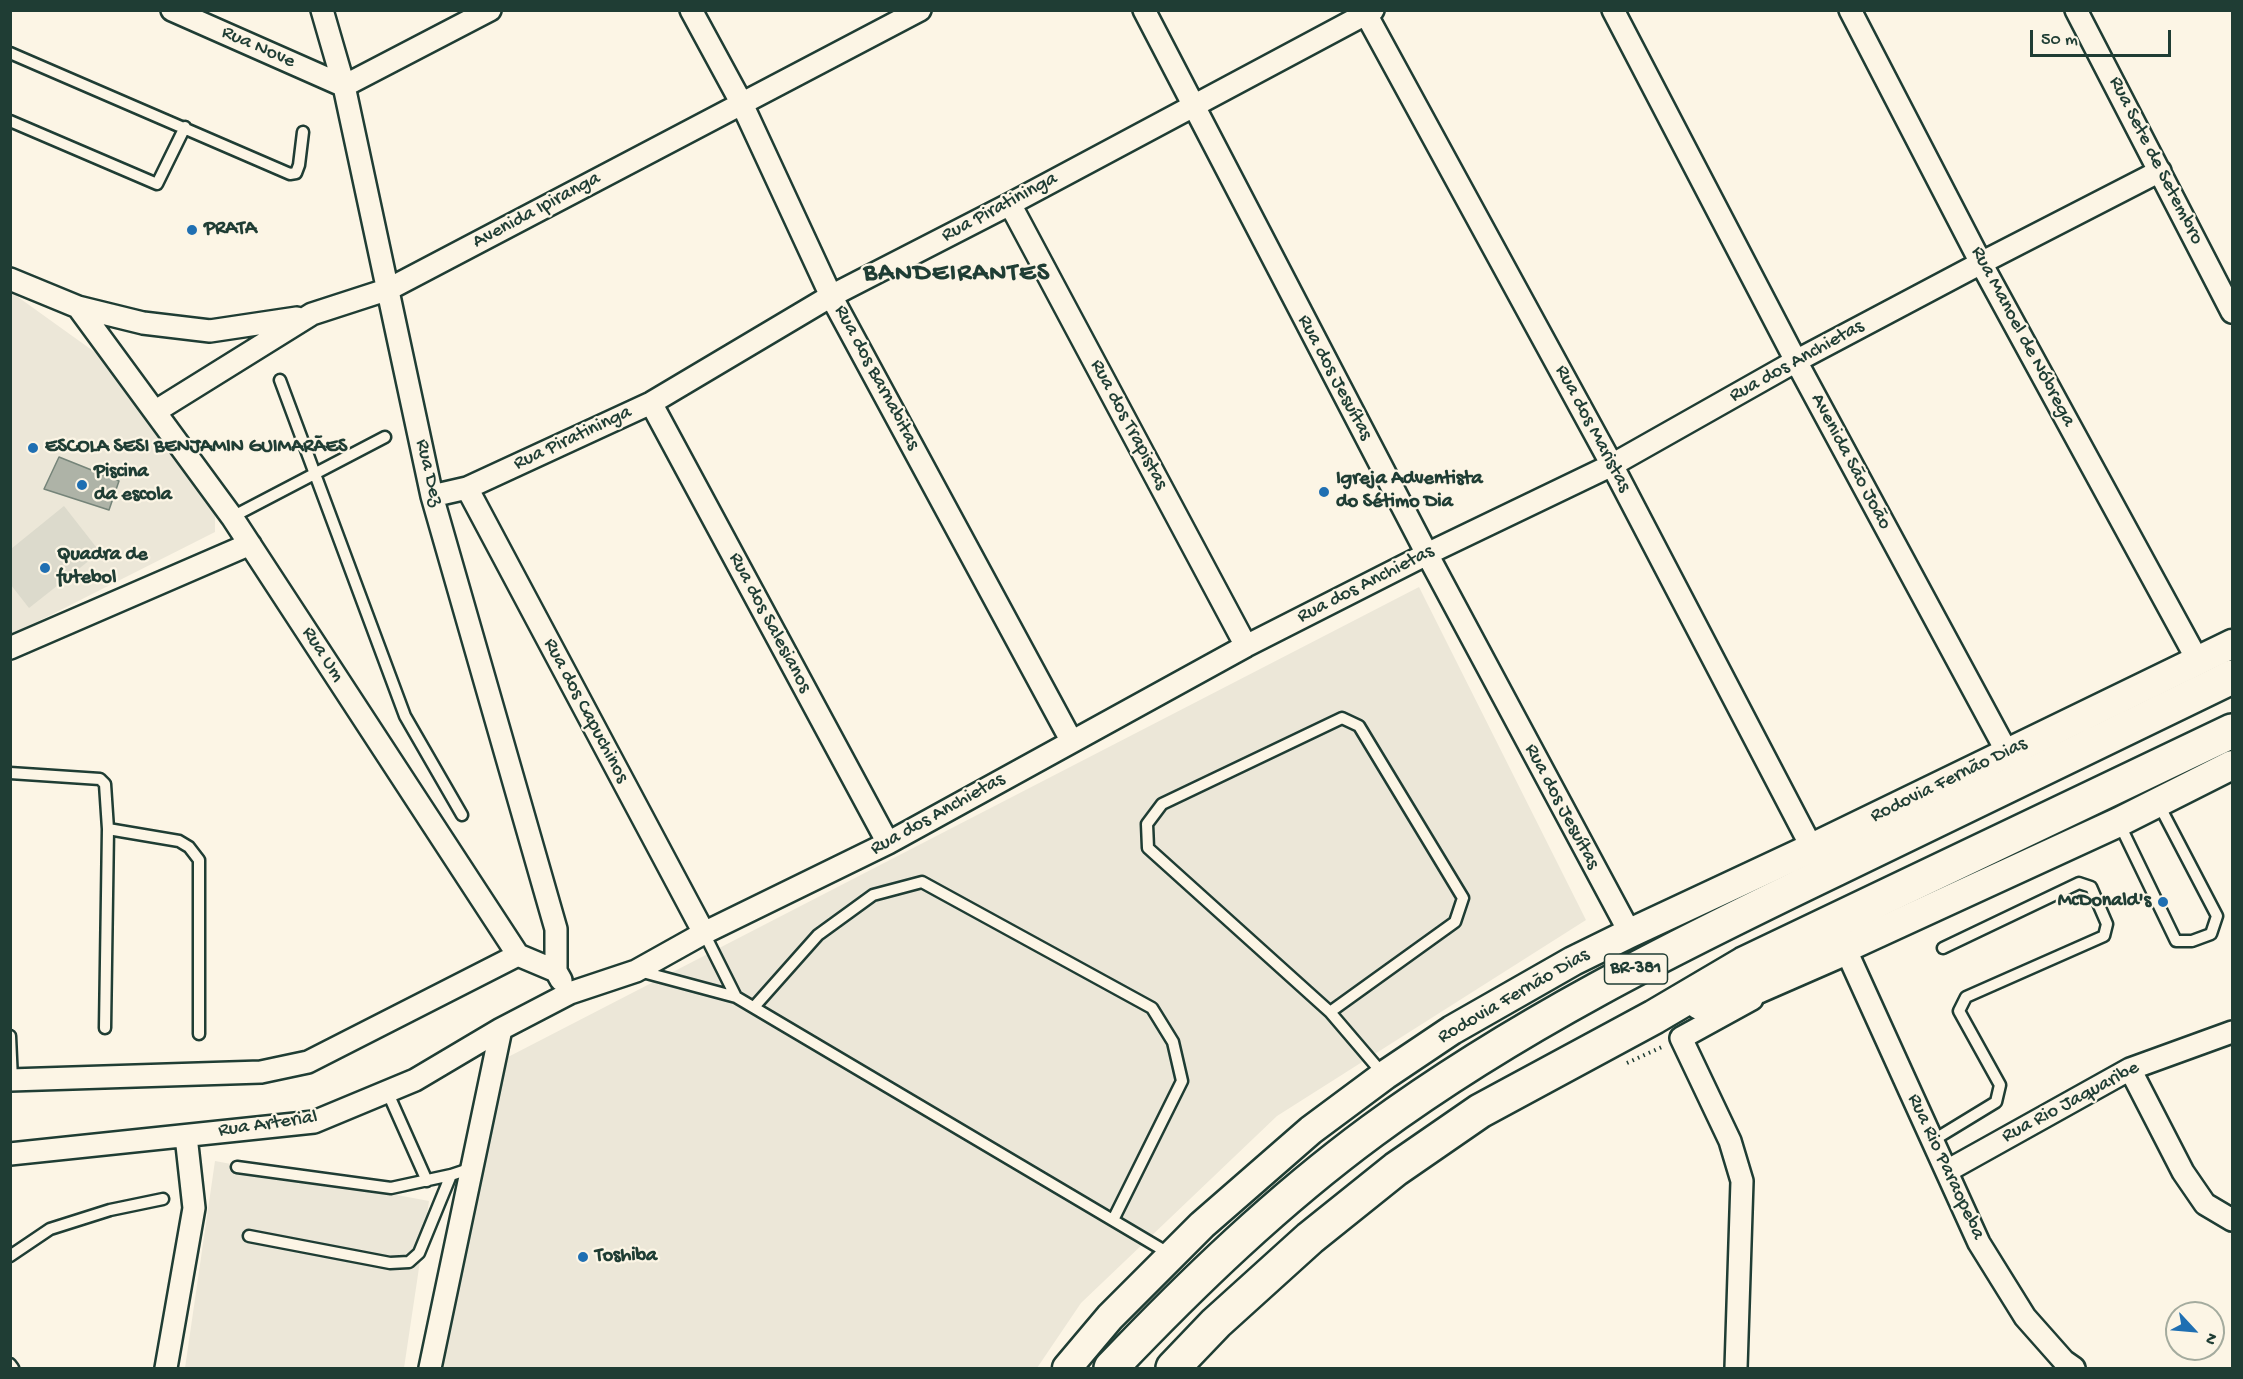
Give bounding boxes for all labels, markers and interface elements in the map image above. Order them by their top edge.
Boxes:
scale bar [2033,18,2174,56]
street label: Rua Nove [217,21,299,75]
text: 50 m [2041,30,2078,51]
street label: Rua Sete de Setembro [2102,73,2208,249]
street label: Avenida Ipiranga [469,167,605,255]
street label: Rua Piratininga [938,167,1062,249]
place label: PRATA [204,218,257,242]
marker: PRATA [185,223,199,237]
street label: Rua Manoel de Nóbrega [1964,243,2080,431]
district label: BANDEIRANTES [863,259,1051,291]
street label: Rua dos Barnabitas [828,302,924,454]
street label: Rua dos Jesuítas [1291,311,1377,445]
street label: Rua dos Anchietas [1726,315,1868,409]
street label: Rua dos Trapistas [1084,356,1172,494]
street label: Rua dos Maristas [1548,361,1636,497]
street label: Avenida São João [1804,390,1896,534]
street label: Rua Piratininga [510,401,636,477]
place label: ESCOLA SESI BENJAMIN GUIMARÃES [45,436,347,460]
street label: Rua Dez [409,437,447,509]
marker: ESCOLA SESI BENJAMIN GUIMARÃES [26,441,40,455]
place label: Piscina da escola [94,461,172,508]
place label: Igreja Adventista do Sétimo Dia [1336,468,1483,515]
marker: Piscina da escola [75,478,89,492]
marker: Igreja Adventista do Sétimo Dia [1317,485,1331,499]
street label: Rua dos Anchietas [1294,540,1438,630]
place label: Quadra de futebol [57,544,148,591]
street label: Rua dos Salesianos [722,549,816,697]
marker: Quadra de futebol [38,561,52,575]
street label: Rua Um [295,623,349,687]
street label: Rua dos Capuchinos [537,635,633,787]
street label: Rodovia Fernão Dias [1867,733,2031,829]
street label: Rua dos Jesuítas [1518,740,1604,874]
street label: Rua dos Anchietas [867,768,1009,862]
place label: McDonald's [2058,890,2151,914]
marker: McDonald's [2156,895,2170,909]
street label: Rodovia Fernão Dias [1434,944,1594,1050]
road number: BR-381 [1604,954,1668,984]
street label: Rua Rio Jaquaribe [1998,1057,2144,1149]
street label: Rua Rio Paraopeba [1901,1090,1989,1244]
street label: Rua Arterial [217,1106,319,1144]
place label: Toshiba [595,1245,657,1269]
marker: Toshiba [576,1250,590,1264]
north arrow [2165,1301,2225,1361]
text: N [2199,1329,2221,1347]

